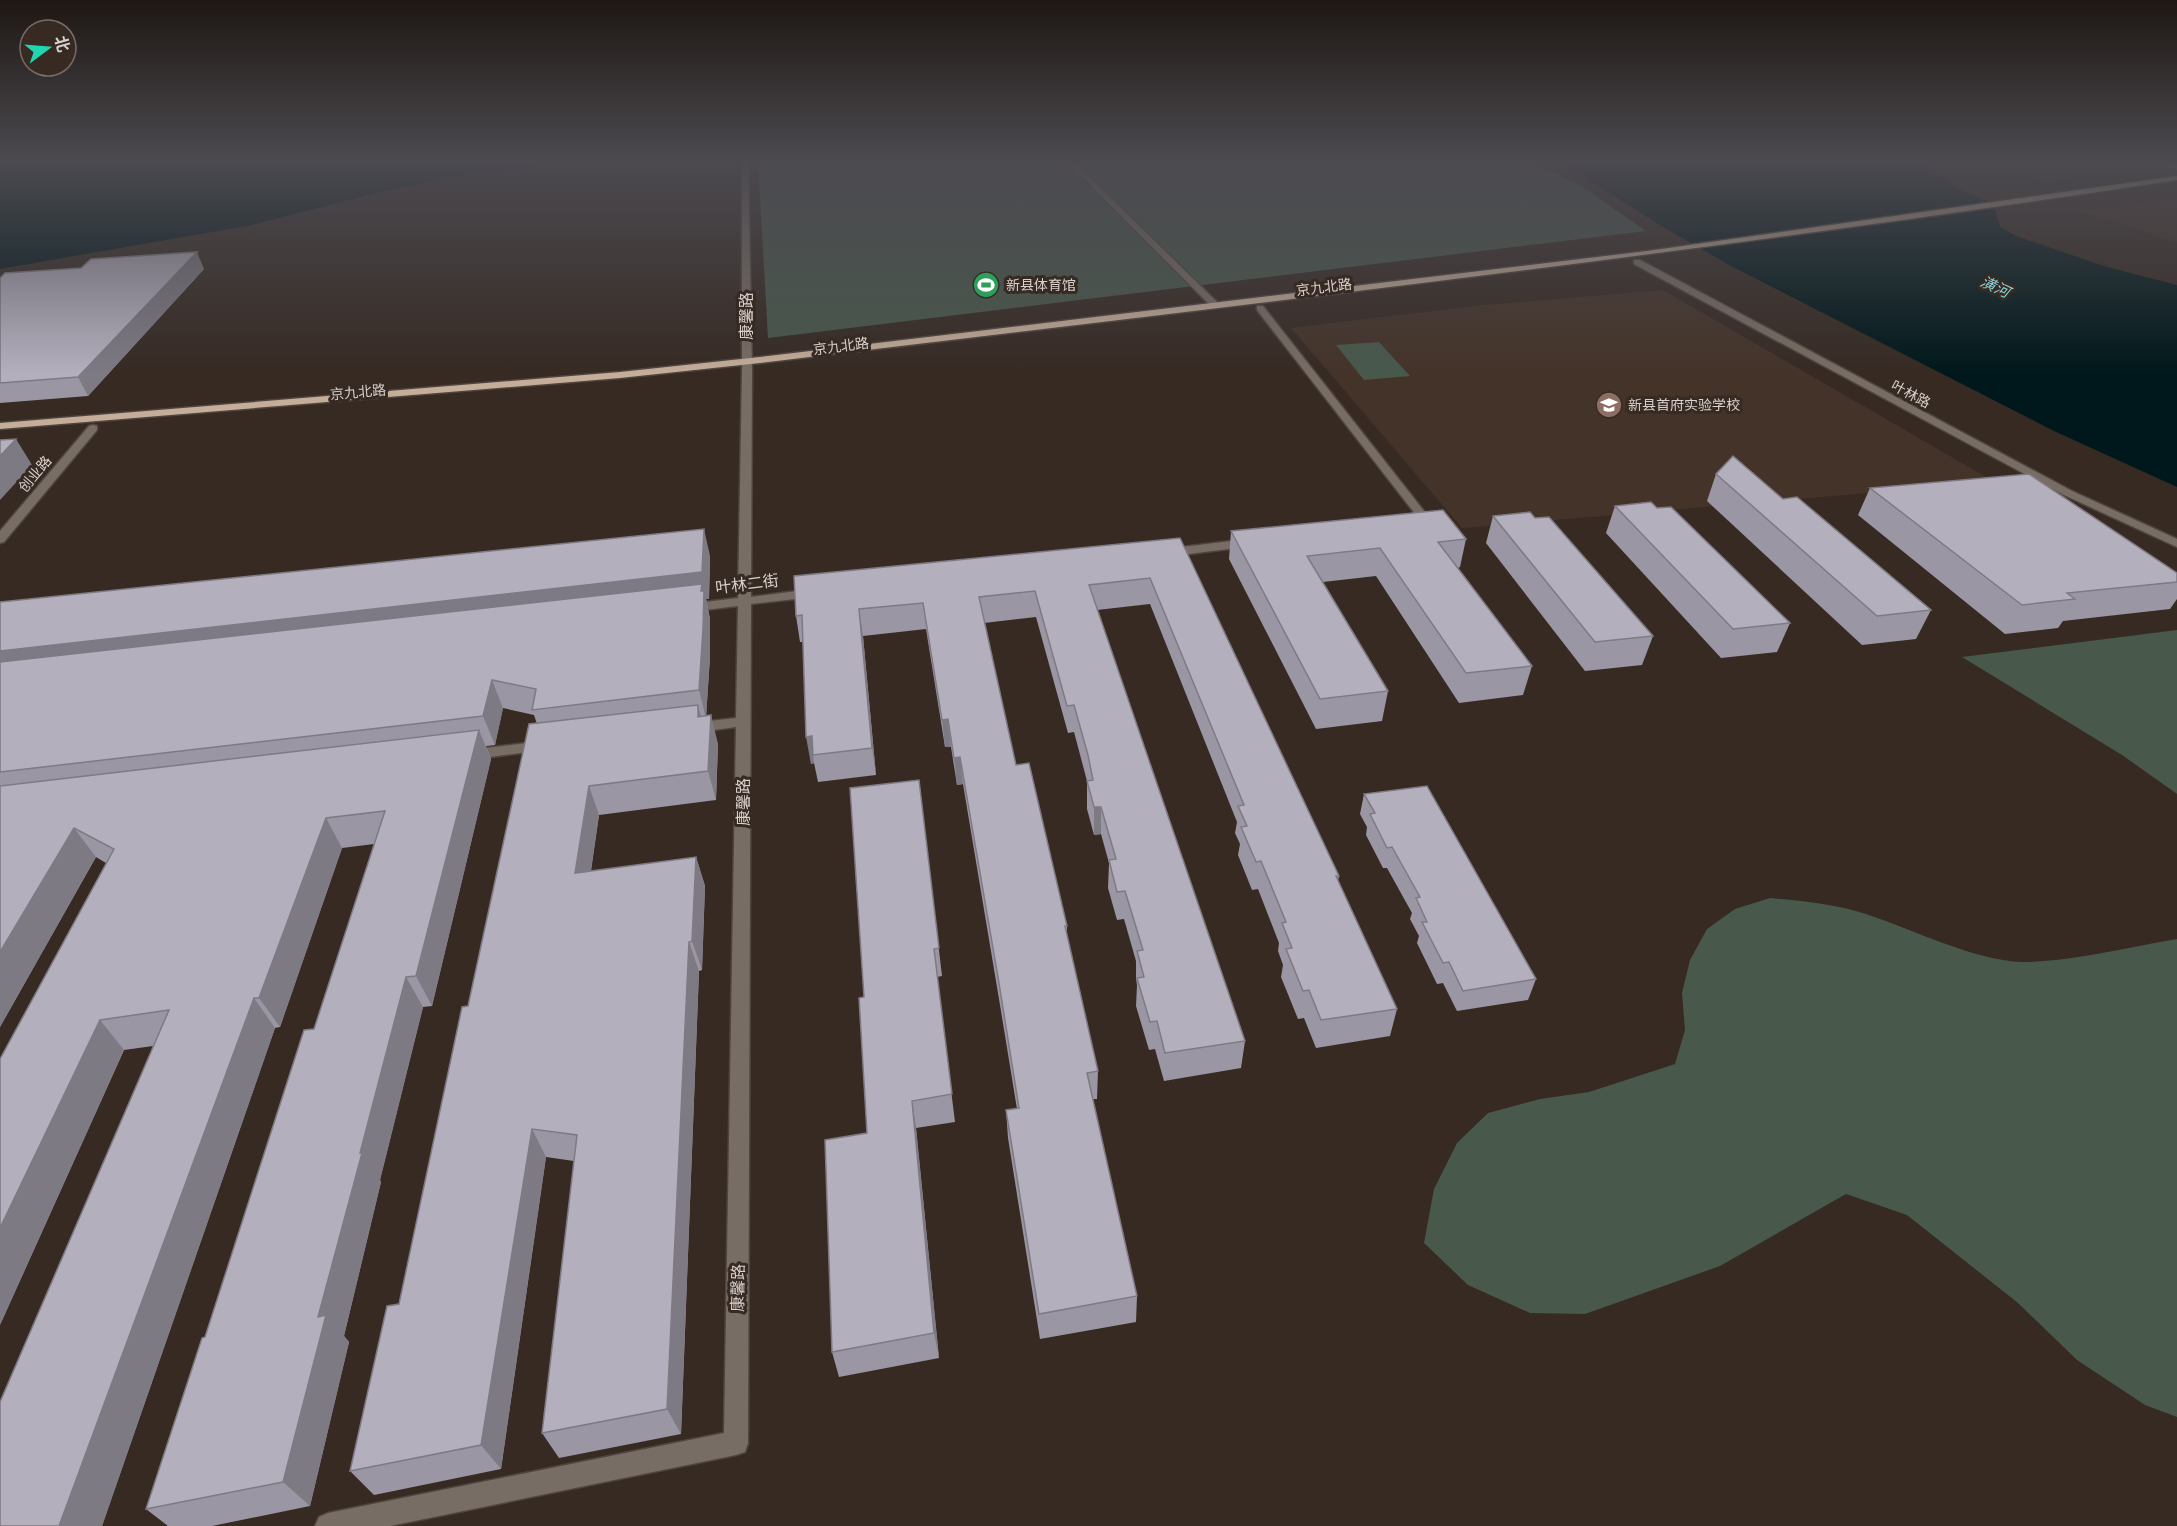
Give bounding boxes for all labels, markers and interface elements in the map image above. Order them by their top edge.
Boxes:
north arrow [18,18,78,78]
text: 北 [51,34,73,54]
sports icon: 新县体育馆 [971,270,1001,300]
water label: 潢河 [1978,273,2015,303]
street label: 京九北路 [1295,276,1353,298]
place label: 新县体育馆 [1006,277,1076,293]
street label: 康馨路 [737,292,756,340]
street label: 京九北路 [812,335,870,357]
street label: 叶林路 [1889,377,1933,411]
street label: 京九北路 [329,382,387,402]
school or university icon: 新县首府实验学校 [1594,390,1624,420]
place label: 新县首府实验学校 [1628,397,1740,413]
street label: 创业路 [15,453,55,495]
street label: 叶林二街 [714,571,780,597]
street label: 康馨路 [734,778,753,826]
street label: 康馨路 [728,1264,748,1312]

